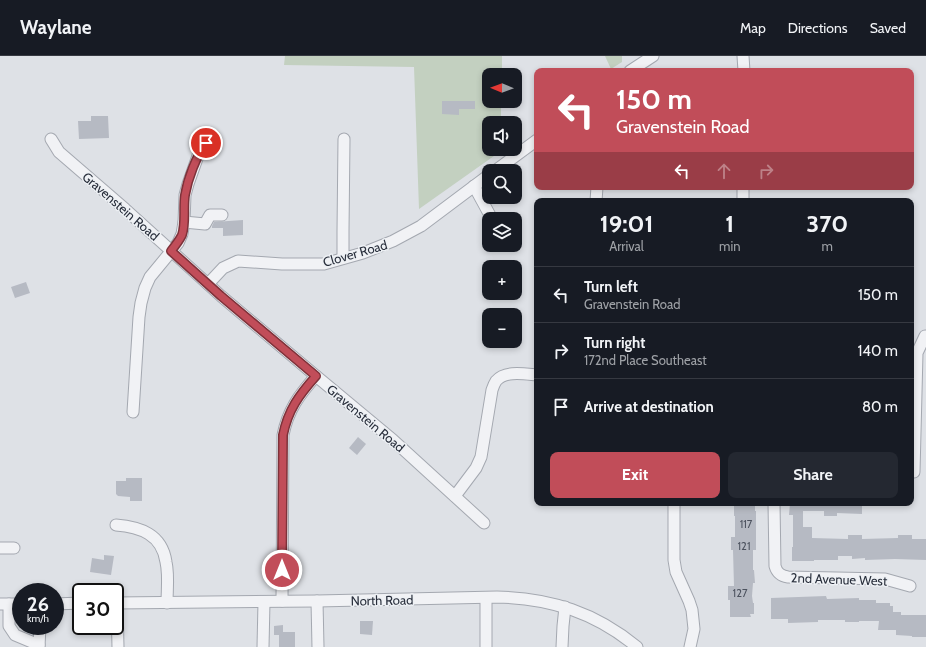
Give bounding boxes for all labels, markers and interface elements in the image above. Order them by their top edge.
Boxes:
text: Waylane [20,16,92,39]
text: Map [740,19,766,37]
text: Directions [788,19,848,37]
text: Saved [870,19,906,37]
north arrow [482,68,522,108]
map controls [482,68,522,348]
text: 150 m [616,82,692,116]
icon: left [550,84,602,136]
button: sound [482,116,522,156]
text: Gravenstein Road [616,116,749,138]
pin [189,126,223,160]
icon: arrive [195,132,217,154]
icon: left [671,160,693,182]
icon: ahead [713,160,735,182]
icon: right [755,160,777,182]
button: search [482,164,522,204]
street label: Gravenstein Road [79,168,163,244]
text: 19:01 [600,209,653,238]
text: 1 [725,209,734,238]
text: 370 [806,209,848,238]
button: layers [482,212,522,252]
street label: Clover Road [321,236,389,270]
text: Arrival [609,238,644,254]
text: min [719,238,740,254]
text: m [822,238,833,254]
button: + [482,260,522,300]
text: Turn left [584,278,638,296]
icon: left [550,284,572,306]
text: 150 m [858,286,898,304]
text: Gravenstein Road [584,296,680,312]
button: − [482,308,522,348]
text: Turn right [584,334,645,352]
icon: right [550,340,572,362]
text: 140 m [857,342,898,360]
text: 172nd Place Southeast [584,352,707,368]
street label: Gravenstein Road [324,381,408,455]
icon: arrive [550,396,572,418]
text: Arrive at destination [584,398,714,416]
text: 80 m [862,398,898,416]
button: Exit [550,452,720,498]
button: Share [728,452,898,498]
house number: 117 [740,517,753,531]
house number: 121 [738,539,750,553]
position arrow [261,549,303,591]
street label: 2nd Avenue West [790,569,888,589]
speed limit sign: 30 [72,583,124,635]
house number: 127 [733,586,748,600]
street label: North Road [350,591,414,609]
text: 26 [27,592,49,616]
text: km/h [27,612,49,625]

